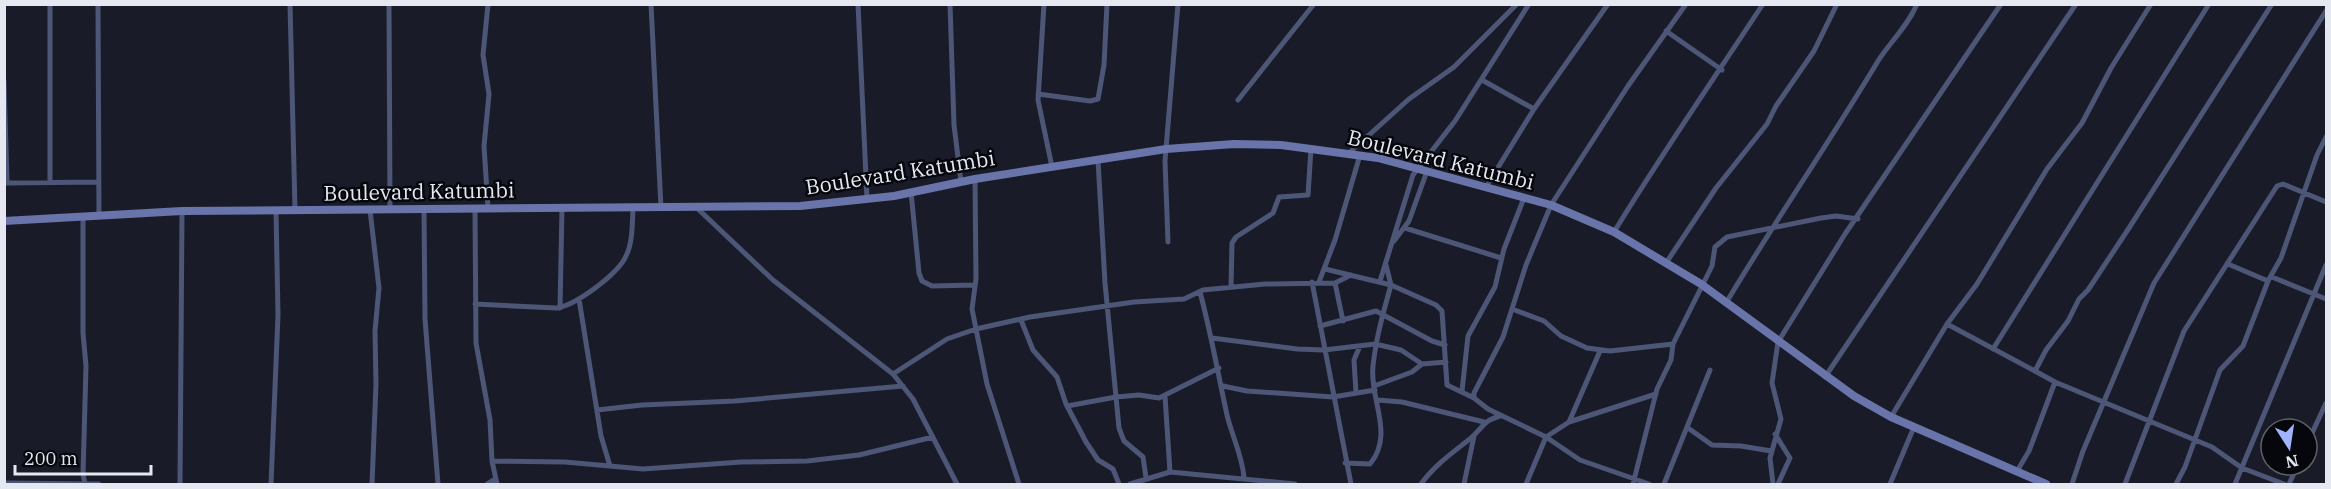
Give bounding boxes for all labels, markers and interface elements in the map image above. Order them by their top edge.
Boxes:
street label: Boulevard Katumbi [1345,122,1537,196]
street label: Boulevard Katumbi [803,143,997,201]
street label: Boulevard Katumbi [323,175,515,207]
north arrow [2259,417,2319,477]
scale bar [15,438,152,476]
text: 200 m [24,447,78,470]
text: N [2284,451,2300,473]

